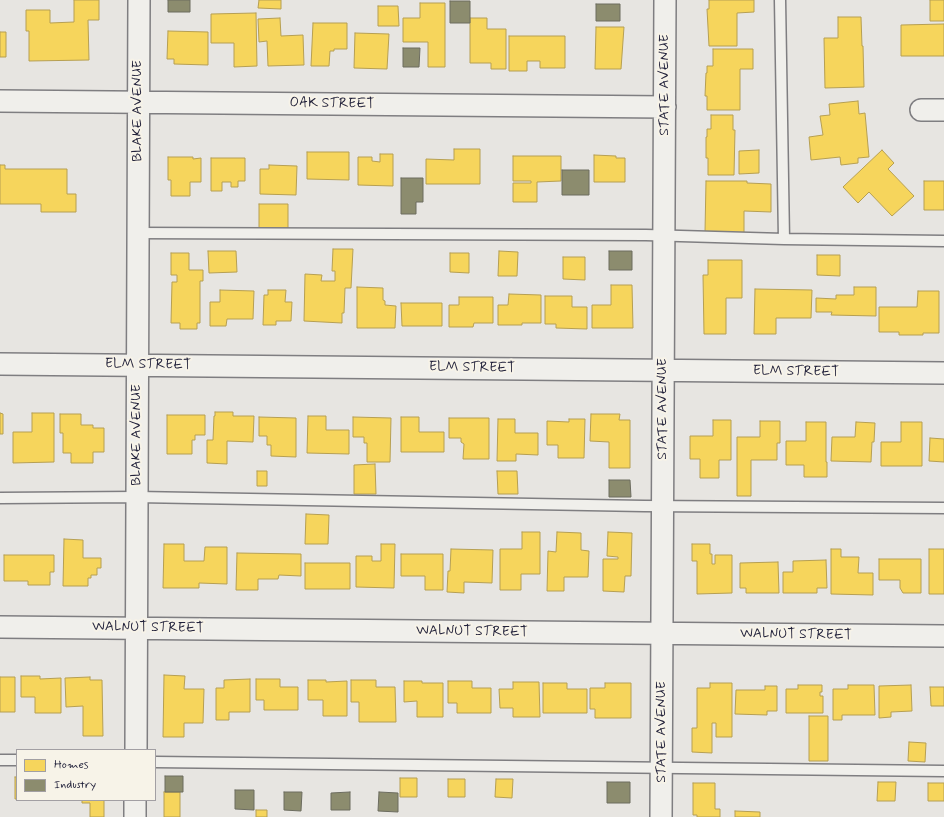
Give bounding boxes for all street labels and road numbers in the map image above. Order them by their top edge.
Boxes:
street label: STATE AVENUE [657,34,673,136]
street label: BLAKE AVENUE [130,60,146,162]
street label: OAK STREET [290,95,374,113]
street label: ELM STREET [105,356,191,374]
street label: STATE AVENUE [655,358,671,460]
street label: ELM STREET [429,359,515,377]
street label: ELM STREET [753,363,839,381]
street label: BLAKE AVENUE [129,384,145,486]
street label: WALNUT STREET [92,619,204,637]
street label: WALNUT STREET [416,623,528,641]
street label: WALNUT STREET [740,626,852,644]
street label: STATE AVENUE [654,681,670,783]

